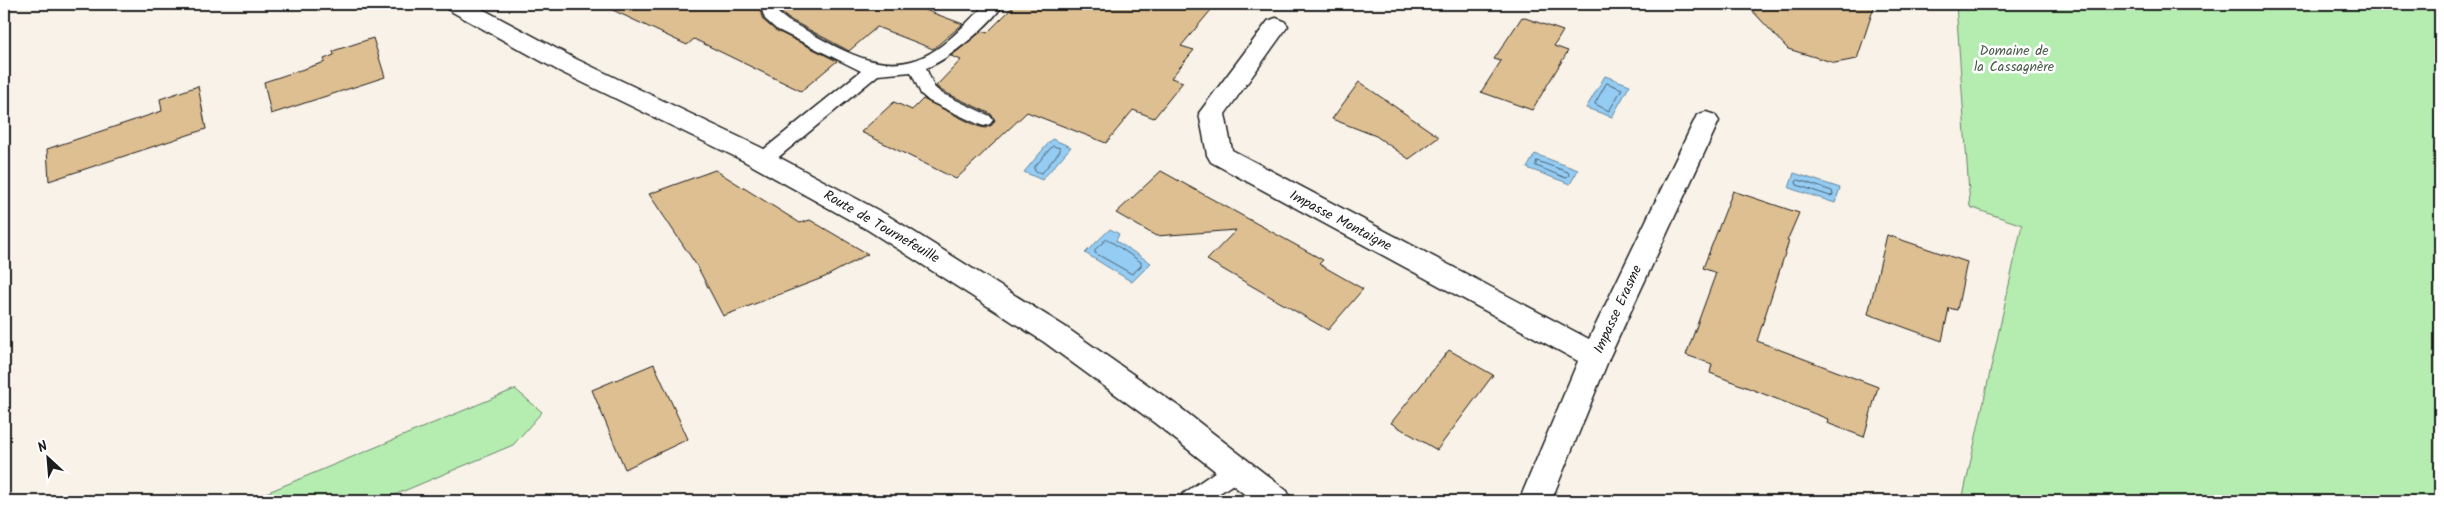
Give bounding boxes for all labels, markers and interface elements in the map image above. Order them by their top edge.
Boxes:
park label: Domaine de la Cassagnère [1974,40,2055,78]
street label: Route de Tournefeuille [819,185,944,270]
street label: Impasse Montaigne [1285,185,1396,257]
street label: Impasse Erasme [1588,261,1648,357]
north arrow [22,432,72,482]
text: N [34,435,52,459]

